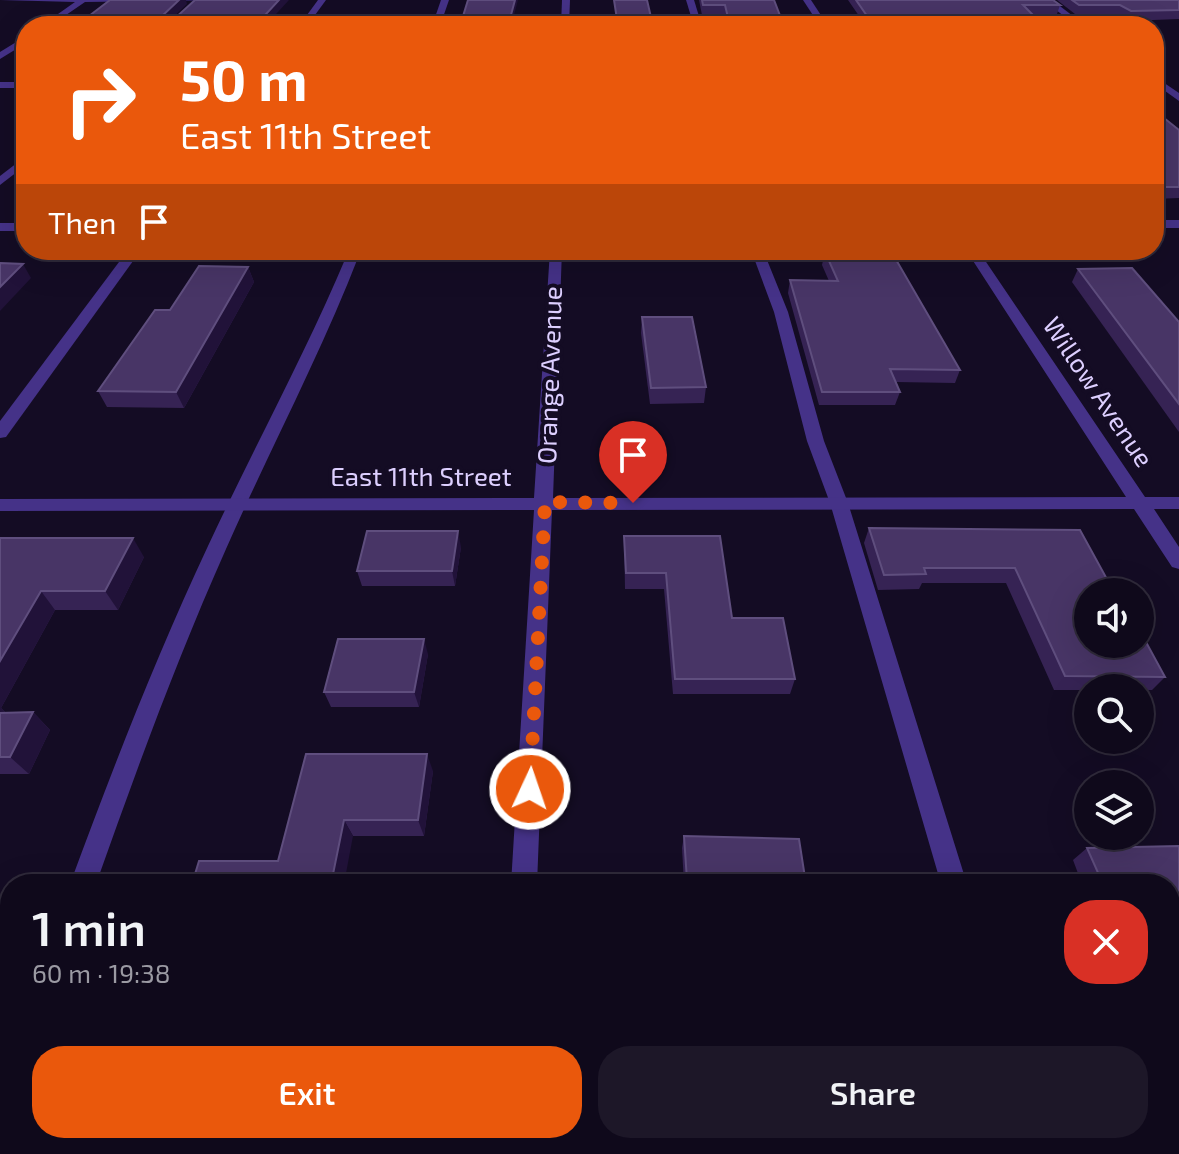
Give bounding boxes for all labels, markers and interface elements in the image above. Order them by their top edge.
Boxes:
text: 50 m [180,45,308,112]
icon: right [48,48,152,152]
text: East 11th Street [180,113,431,156]
icon: arrive [132,200,176,244]
text: Then [48,204,116,240]
street label: Orange Avenue [530,286,567,464]
street label: Willow Avenue [1038,310,1161,472]
pin [599,421,667,503]
icon: arrive [611,433,655,477]
street label: East 11th Street [330,460,512,491]
map controls [1074,578,1154,850]
button: sound [1074,578,1154,658]
button: search [1074,674,1154,754]
position arrow [488,747,572,831]
button: layers [1074,770,1154,850]
text: 1 min [32,898,146,956]
button: close [1064,900,1148,984]
text: 60 m · 19:38 [32,957,170,988]
button: Exit [32,1046,582,1138]
button: Share [598,1046,1148,1138]

